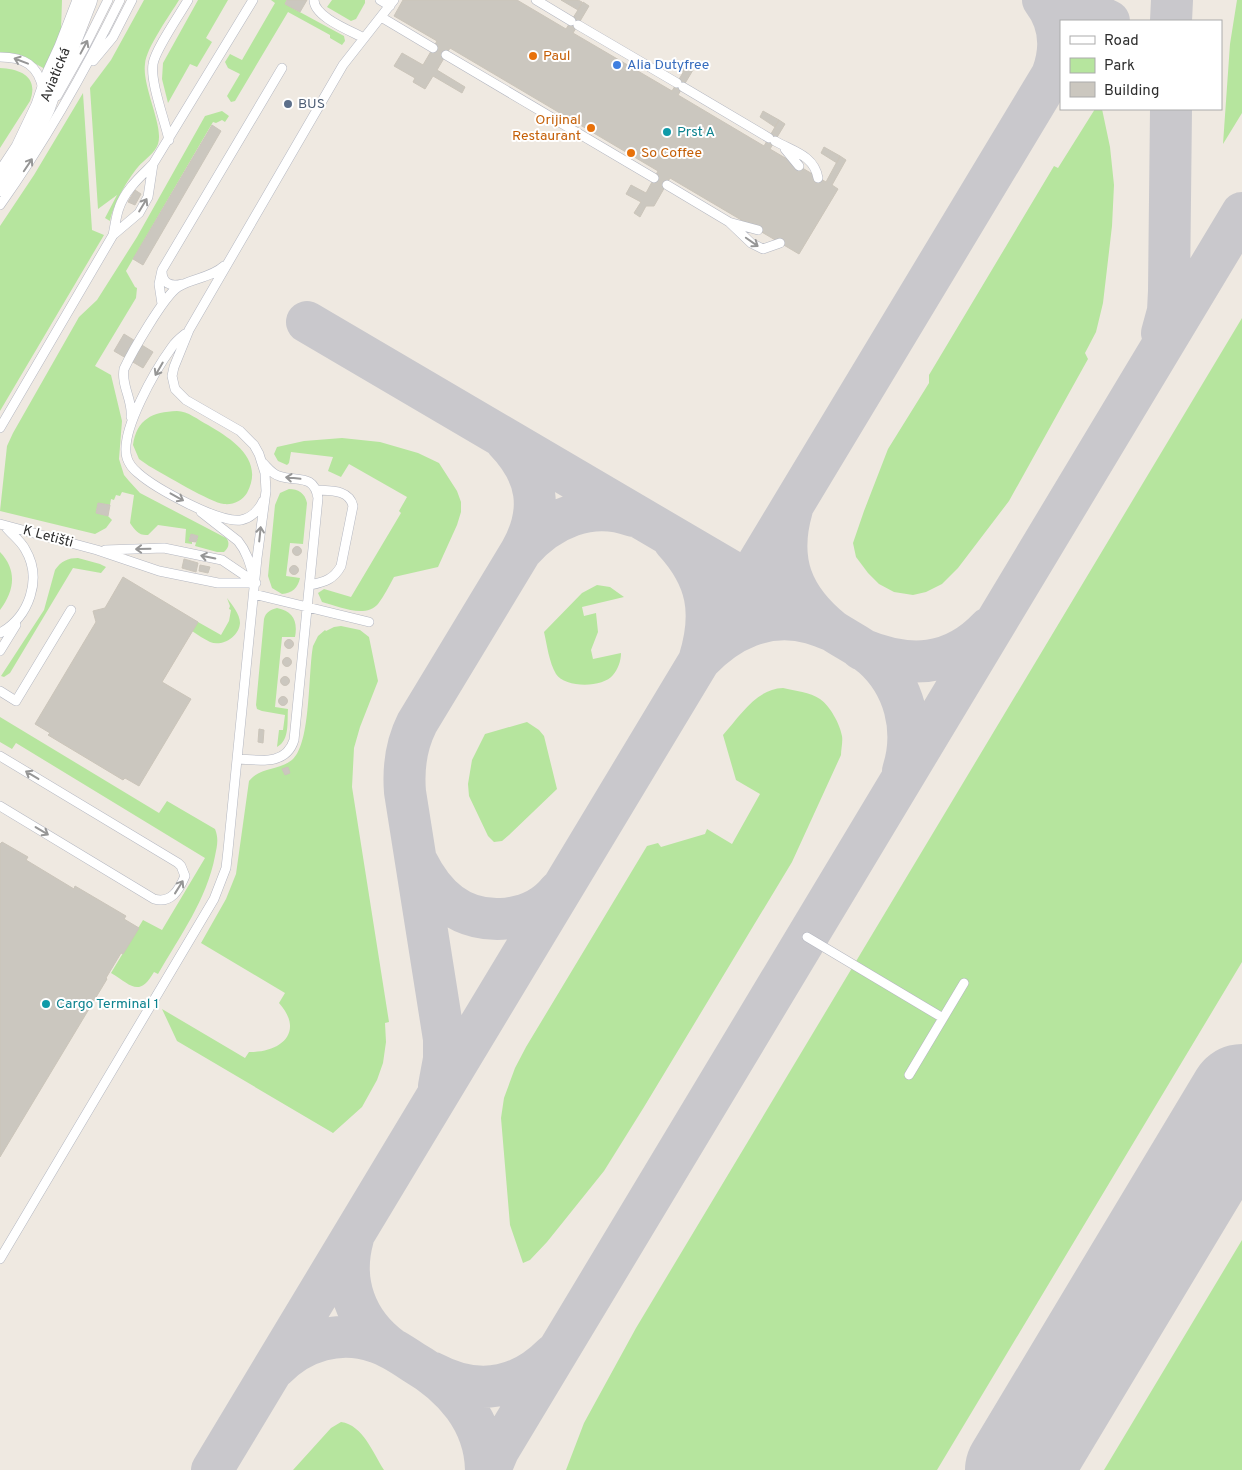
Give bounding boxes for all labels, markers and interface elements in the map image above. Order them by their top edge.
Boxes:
legend [1060,20,1222,110]
text: Road [1104,32,1139,51]
one-way arrow [80,40,89,55]
street label: Aviatická [37,45,75,105]
place label: Paul [543,48,570,65]
marker: Paul [527,50,539,62]
one-way arrow [14,56,29,65]
place label: Alia Dutyfree [627,57,709,74]
text: Park [1104,57,1135,76]
marker: Alia Dutyfree [611,59,623,71]
text: Building [1104,82,1159,101]
place label: BUS [298,96,325,113]
marker: BUS [282,98,294,110]
place label: Orijinal Restaurant [512,112,581,145]
marker: Orijinal Restaurant [585,122,597,134]
place label: Prst A [677,124,715,141]
marker: Prst A [661,126,673,138]
place label: So Coffee [641,145,702,162]
marker: So Coffee [625,147,637,159]
one-way arrow [22,158,33,172]
one-way arrow [139,199,149,213]
one-way arrow [745,237,759,247]
one-way arrow [154,361,164,375]
one-way arrow [286,473,302,483]
one-way arrow [170,492,185,502]
street label: K Letišti [21,522,75,552]
one-way arrow [255,526,265,542]
one-way arrow [135,544,151,553]
one-way arrow [200,552,216,561]
one-way arrow [26,770,40,780]
one-way arrow [34,826,48,836]
one-way arrow [173,880,184,894]
place label: Cargo Terminal 1 [56,996,159,1013]
marker: Cargo Terminal 1 [40,998,52,1010]

